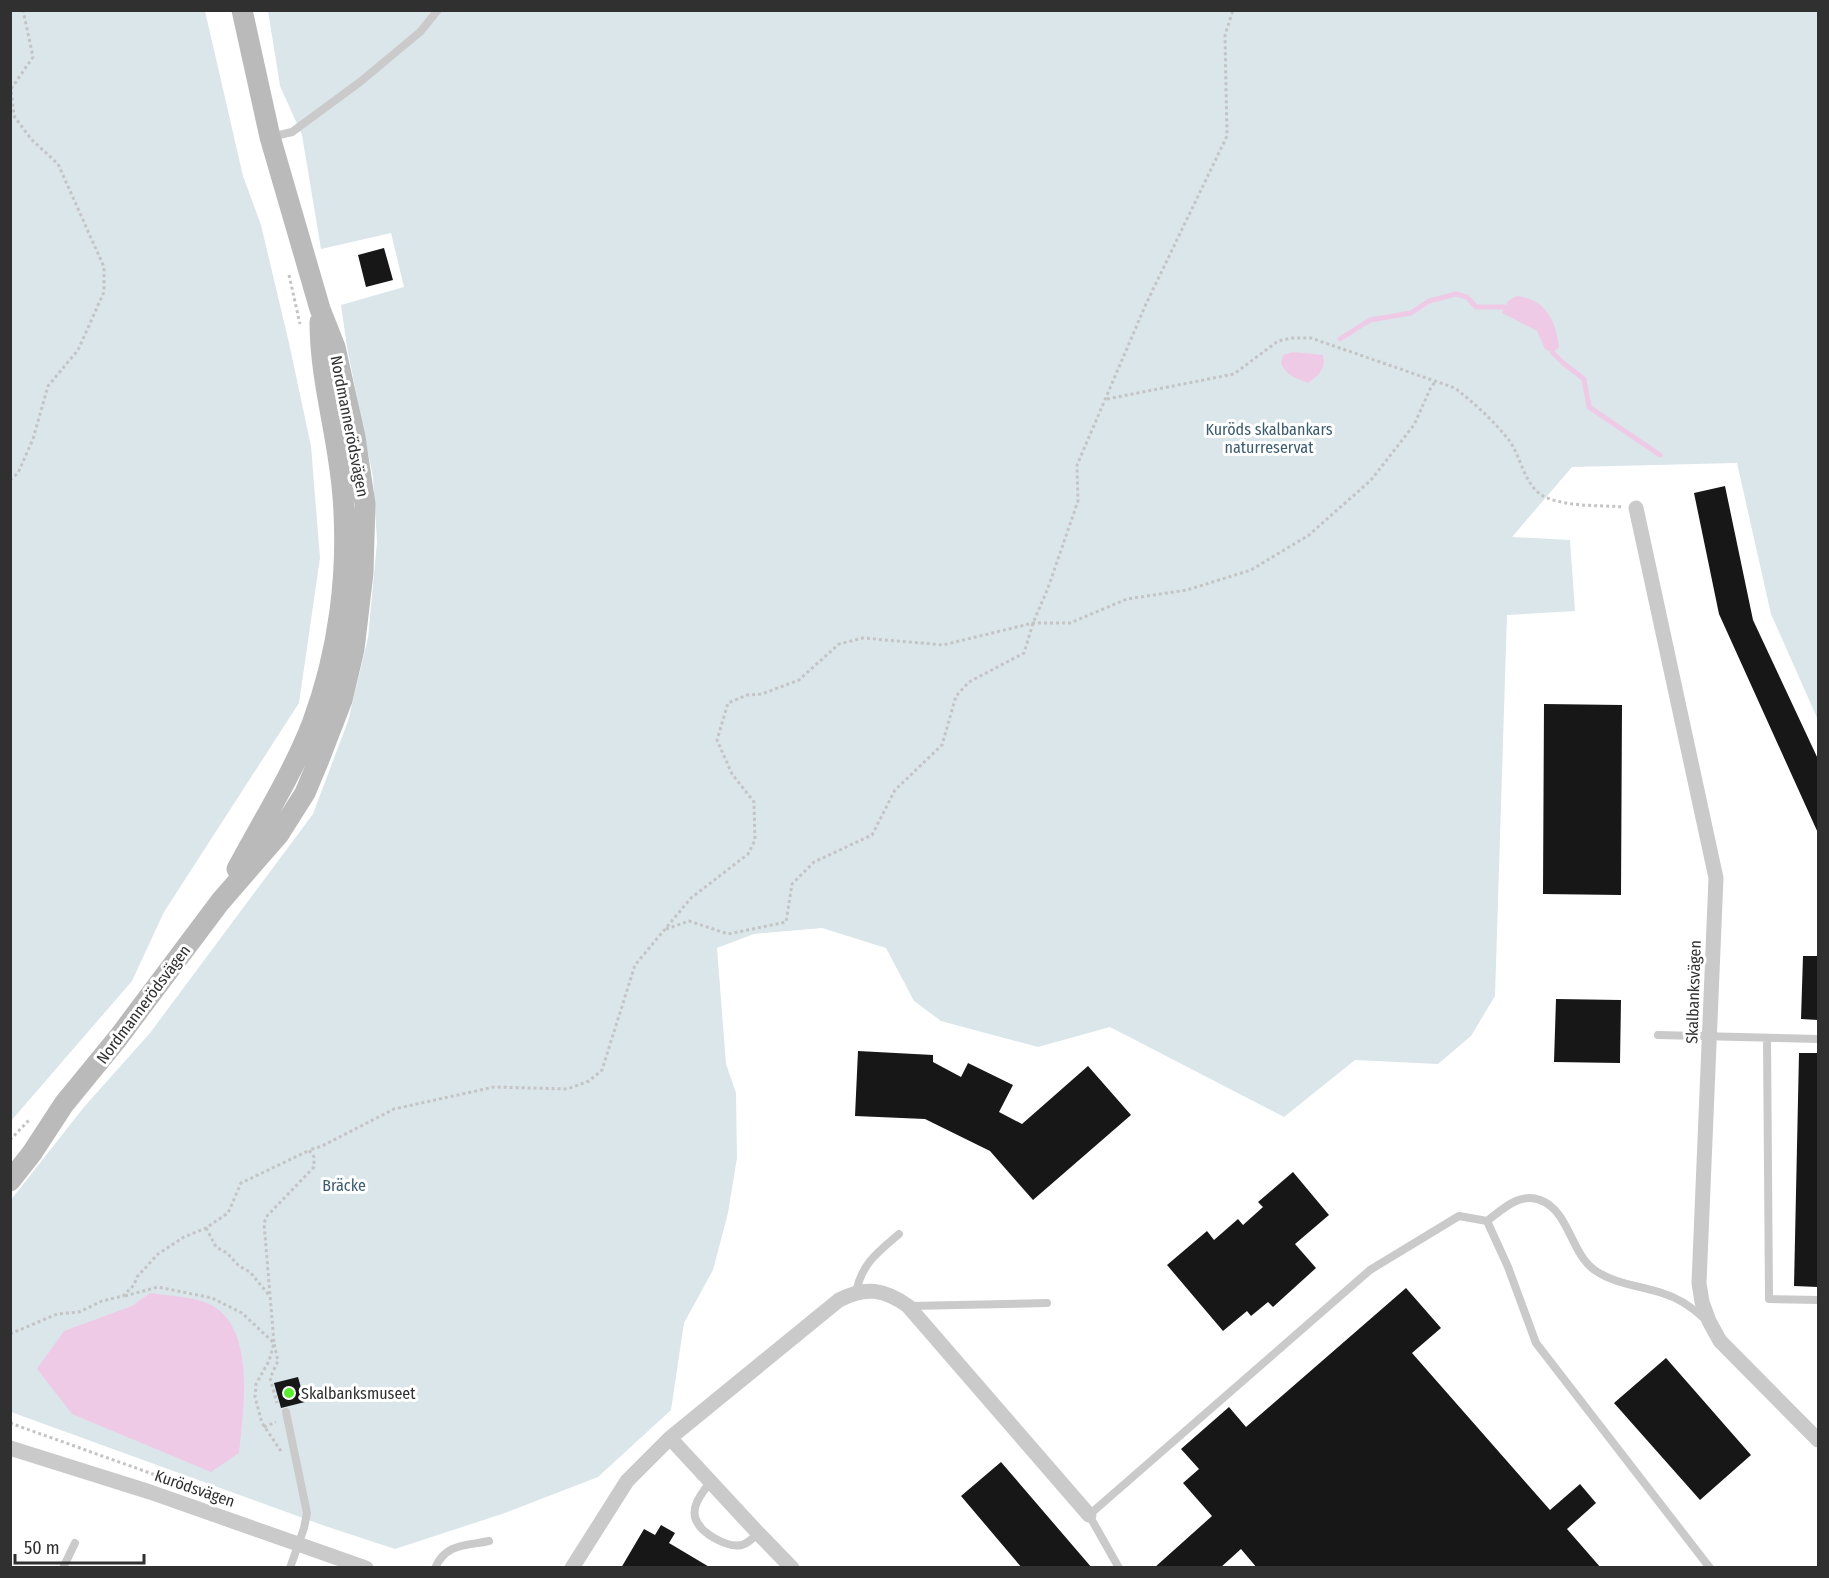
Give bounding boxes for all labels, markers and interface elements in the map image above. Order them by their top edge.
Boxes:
street label: Nordmannerödsvägen [326,354,373,498]
park label: Kuröds skalbankars naturreservat [1205,420,1333,457]
street label: Skalbanksvägen [1682,940,1705,1044]
street label: Nordmannerödsvägen [93,941,194,1067]
park label: Bräcke [322,1176,366,1195]
place label: Skalbanksmuseet [301,1384,416,1403]
marker: Skalbanksmuseet [282,1386,296,1400]
street label: Kurödsvägen [152,1466,237,1511]
scale bar [15,1527,144,1565]
text: 50 m [24,1537,60,1559]

